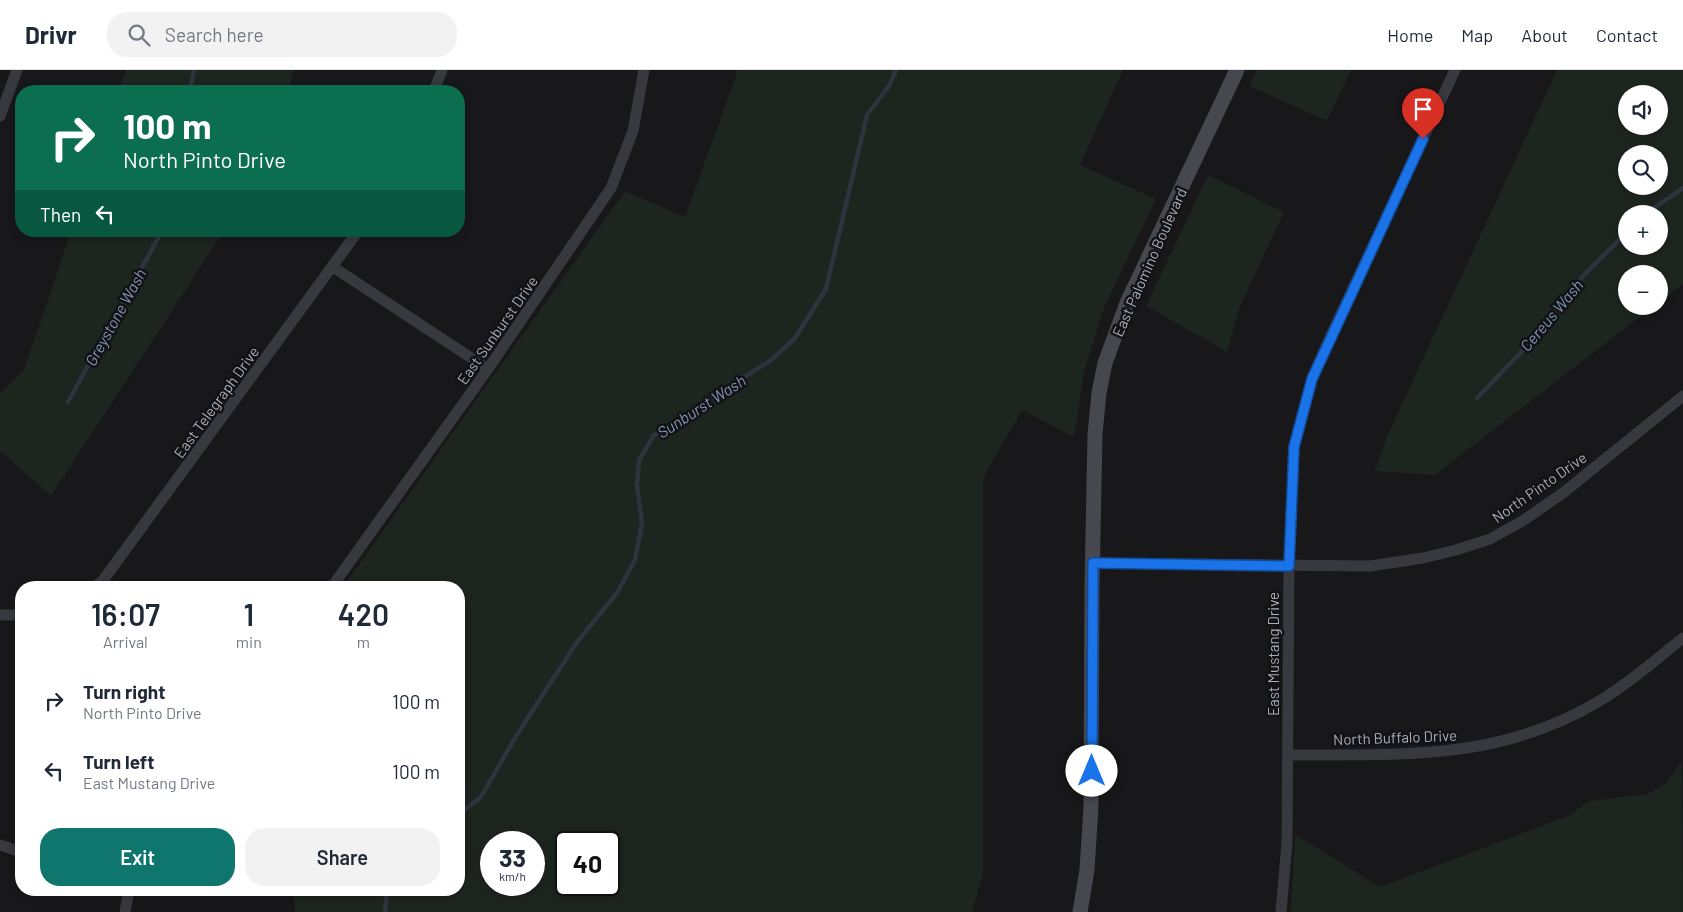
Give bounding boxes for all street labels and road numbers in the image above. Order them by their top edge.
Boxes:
street label: East Palomino Boulevard [1108,185,1190,339]
street label: East Sunburst Drive [453,272,541,388]
street label: East Telegraph Drive [170,343,262,461]
street label: North Pinto Drive [1488,448,1590,526]
street label: East Mustang Drive [1264,592,1282,716]
street label: North Buffalo Drive [1333,726,1457,748]

